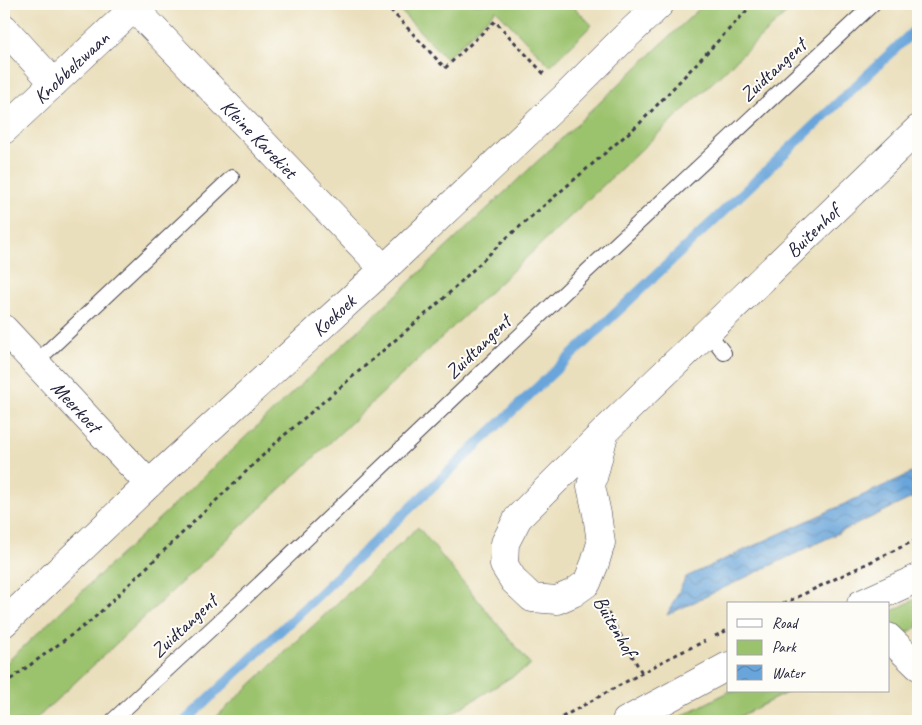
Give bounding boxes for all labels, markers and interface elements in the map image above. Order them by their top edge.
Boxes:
street label: Knobbelzwaan [28,25,115,109]
street label: Zuidtangent [735,31,814,107]
street label: Kleine Karekiet [216,94,304,185]
street label: Buitenhof [780,196,848,263]
street label: Koekoek [306,288,362,341]
street label: Zuidtangent [440,307,519,384]
street label: Meerkoet [46,375,109,440]
street label: Zuidtangent [146,587,225,663]
street label: Buitenhof [588,591,644,664]
legend [727,602,890,692]
text: Road [772,614,799,633]
text: Park [772,638,797,657]
text: Water [772,664,806,683]

